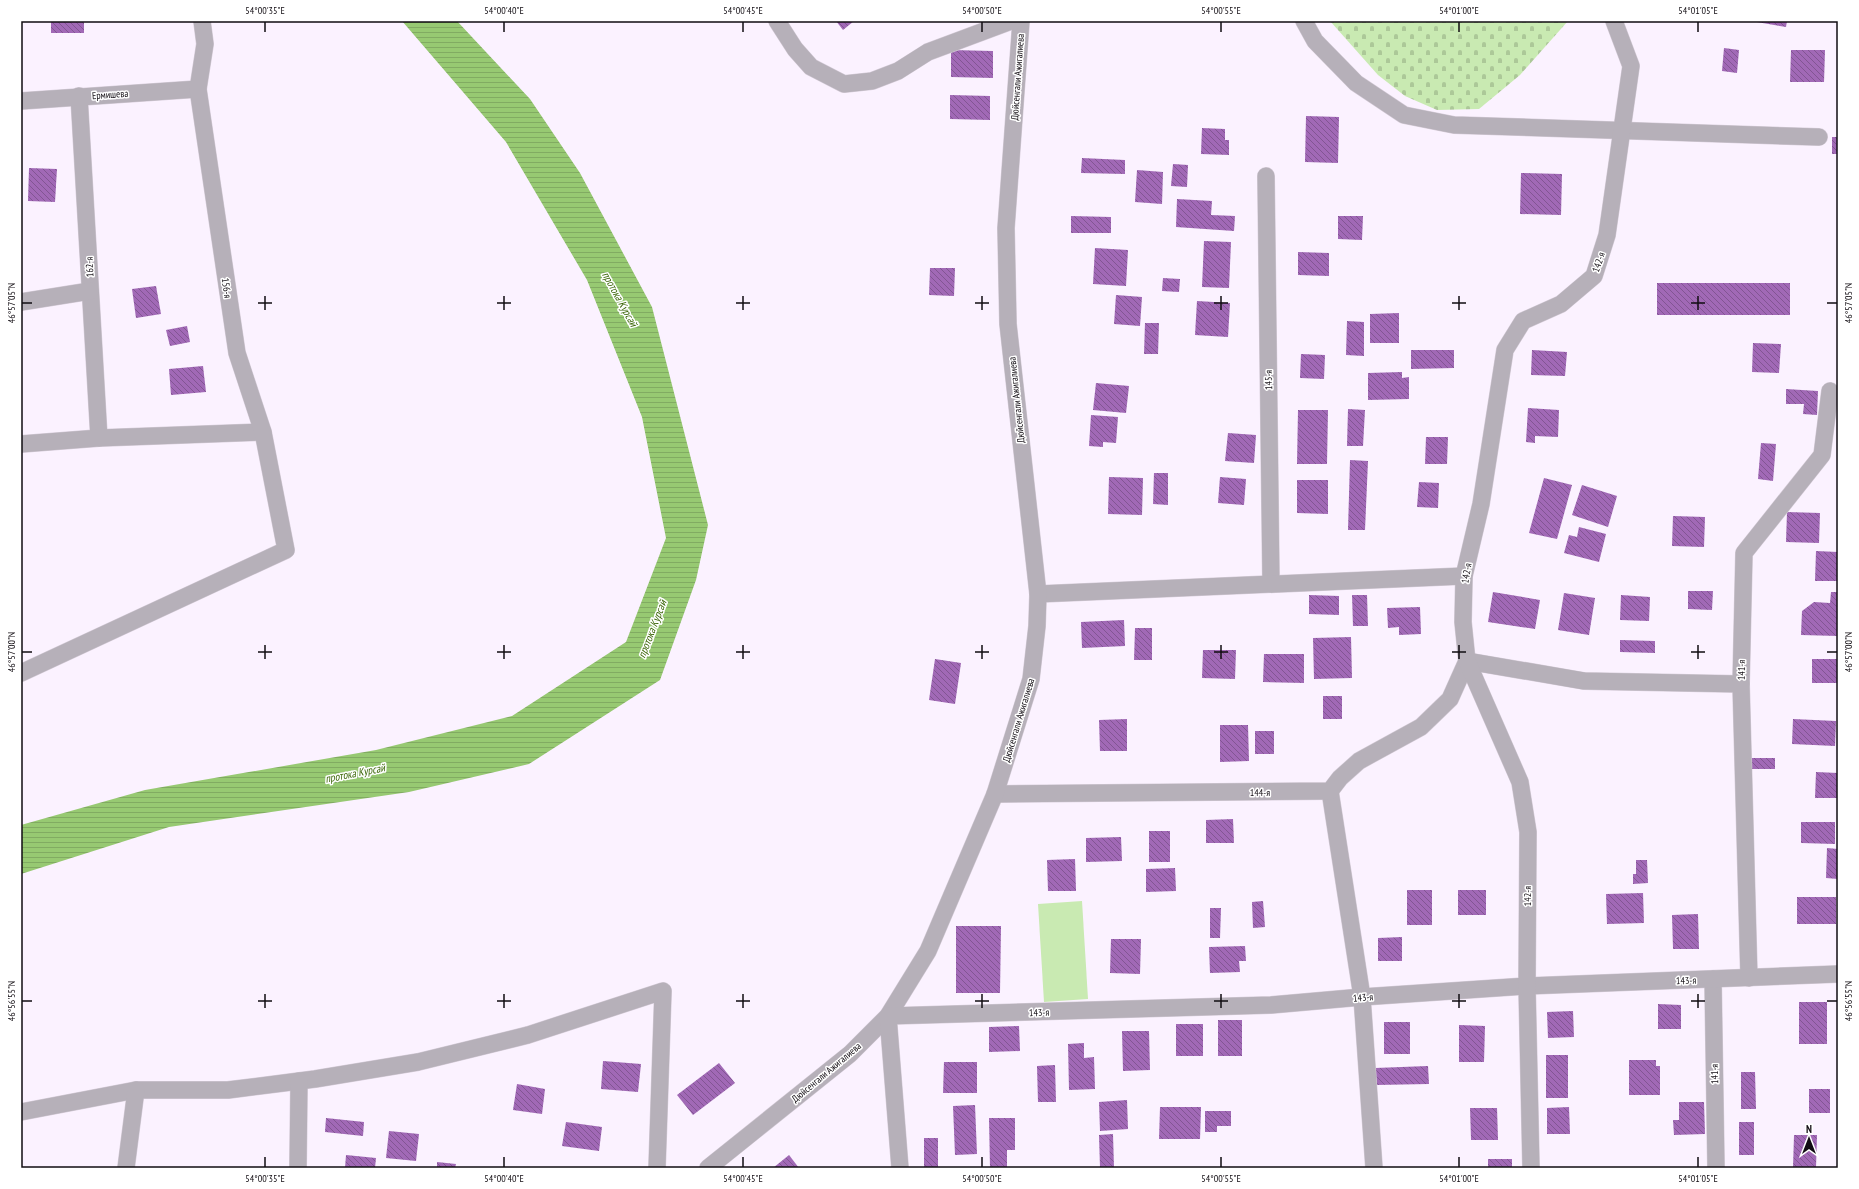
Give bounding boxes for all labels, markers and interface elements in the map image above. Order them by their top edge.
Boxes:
text: 54°00'35"E [245,4,285,17]
text: 54°00'40"E [484,4,524,17]
text: 54°00'45"E [723,4,763,17]
text: 54°00'50"E [962,4,1002,17]
text: 54°00'55"E [1201,4,1241,17]
text: 54°01'00"E [1439,4,1479,17]
text: 54°01'05"E [1678,4,1718,17]
street label: Дюйсенгали Ажигалиева [1008,33,1027,121]
street label: Ермишева [91,87,129,102]
street label: 142-я [1589,250,1608,274]
street label: 162-я [82,256,97,277]
water label: протока Курсай [599,269,641,330]
street label: 156-я [219,277,234,299]
text: 46°57'05"N [5,283,18,323]
text: 46°57'05"N [1842,283,1855,323]
street label: Дюйсенгали Ажигалиева [1005,356,1027,444]
street label: 145-я [1262,370,1275,390]
street label: 142-я [1458,562,1475,584]
water label: протока Курсай [635,597,670,660]
text: 46°57'00"N [5,632,18,672]
text: 46°57'00"N [1842,632,1855,672]
street label: 141-я [1735,660,1748,680]
street label: Дюйсенгали Ажигалиева [1000,677,1037,764]
water label: протока Курсай [324,760,387,786]
street label: 144-я [1250,786,1270,799]
street label: 142-я [1521,886,1534,906]
street label: 143-я [1676,974,1697,987]
text: 46°56'55"N [5,981,18,1021]
text: 46°56'55"N [1842,981,1855,1021]
street label: 143-я [1352,990,1374,1005]
street label: 143-я [1029,1006,1050,1019]
street label: Дюйсенгали Ажигалиева [789,1040,864,1105]
street label: 141-я [1708,1064,1721,1084]
north arrow [1789,1119,1829,1159]
text: N [1806,1122,1812,1136]
text: 54°00'35"E [245,1172,285,1185]
text: 54°00'40"E [484,1172,524,1185]
text: 54°00'45"E [723,1172,763,1185]
text: 54°00'50"E [962,1172,1002,1185]
text: 54°00'55"E [1201,1172,1241,1185]
text: 54°01'00"E [1439,1172,1479,1185]
text: 54°01'05"E [1678,1172,1718,1185]

